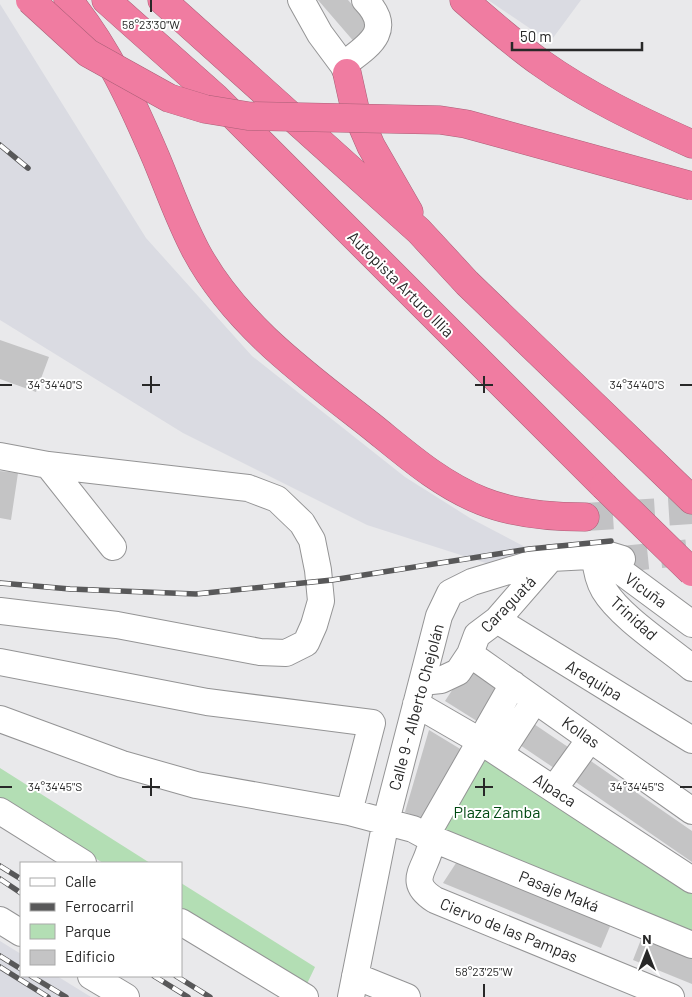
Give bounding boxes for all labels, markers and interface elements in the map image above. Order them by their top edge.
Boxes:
text: 58°23'30"W [122,17,180,31]
scale bar [512,20,642,52]
text: 50 m [520,27,552,45]
street label: Autopista Arturo Illia [344,227,458,341]
text: 34°34'40"S [27,377,83,391]
text: 34°34'40"S [609,377,665,391]
street label: Vicuña [622,568,671,611]
street label: Caraguatá [476,572,539,636]
street label: Trinidad [607,592,662,644]
street label: Calle 9 - Alberto Chejolán [384,621,447,792]
street label: Arequipa [563,655,626,704]
street label: Kollas [559,712,604,751]
street label: Alpaca [530,769,580,810]
text: 34°34'45"S [28,779,82,793]
text: 34°34'45"S [610,779,664,793]
park label: Plaza Zamba [454,802,540,821]
legend [20,862,182,977]
street label: Pasaje Maká [516,866,602,915]
text: Calle [65,872,97,890]
street label: Ciervo de las Pampas [438,893,581,966]
text: Ferrocarril [65,897,134,915]
text: Parque [65,922,111,940]
north arrow [622,927,672,977]
text: N [642,930,652,947]
text: Edificio [65,947,115,965]
text: 58°23'25"W [455,964,513,978]

